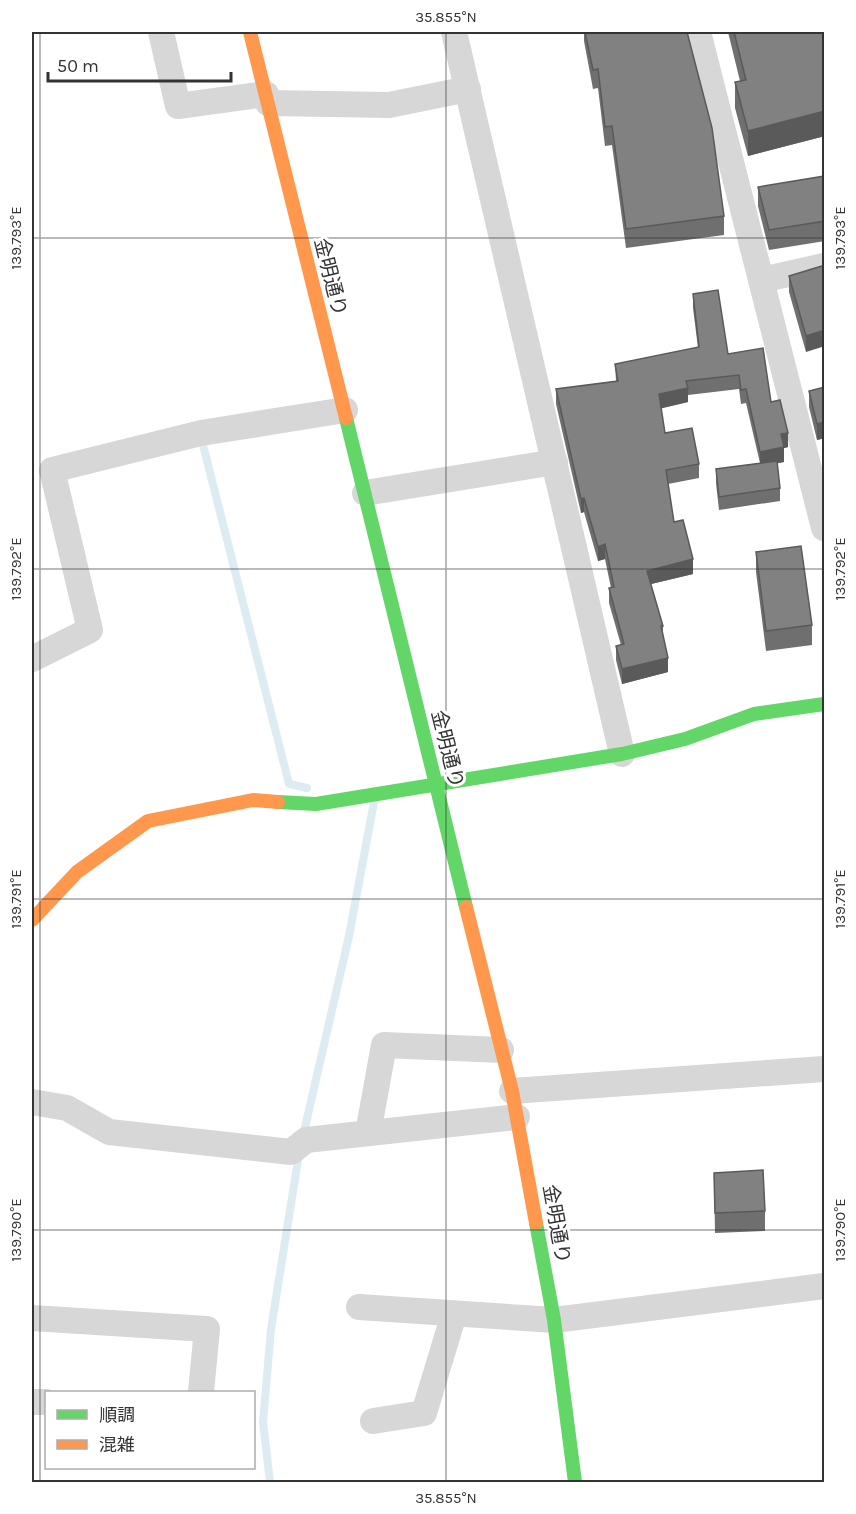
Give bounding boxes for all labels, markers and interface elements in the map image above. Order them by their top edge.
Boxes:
text: 35.855°N [415,8,477,26]
scale bar [48,45,231,83]
text: 50 m [57,55,99,77]
text: 139.793°E [7,206,25,270]
text: 139.793°E [831,206,849,270]
street label: 金明通り [310,236,351,319]
text: 139.792°E [7,537,25,601]
text: 139.792°E [831,537,849,601]
street label: 金明通り [427,708,468,791]
text: 139.791°E [7,869,25,929]
text: 139.791°E [831,869,849,929]
street label: 金明通り [538,1183,575,1265]
text: 139.790°E [7,1198,25,1262]
text: 139.790°E [831,1198,849,1262]
legend [45,1391,255,1469]
text: 順調 [99,1404,135,1426]
text: 混雑 [99,1434,135,1456]
text: 35.855°N [415,1489,477,1507]

